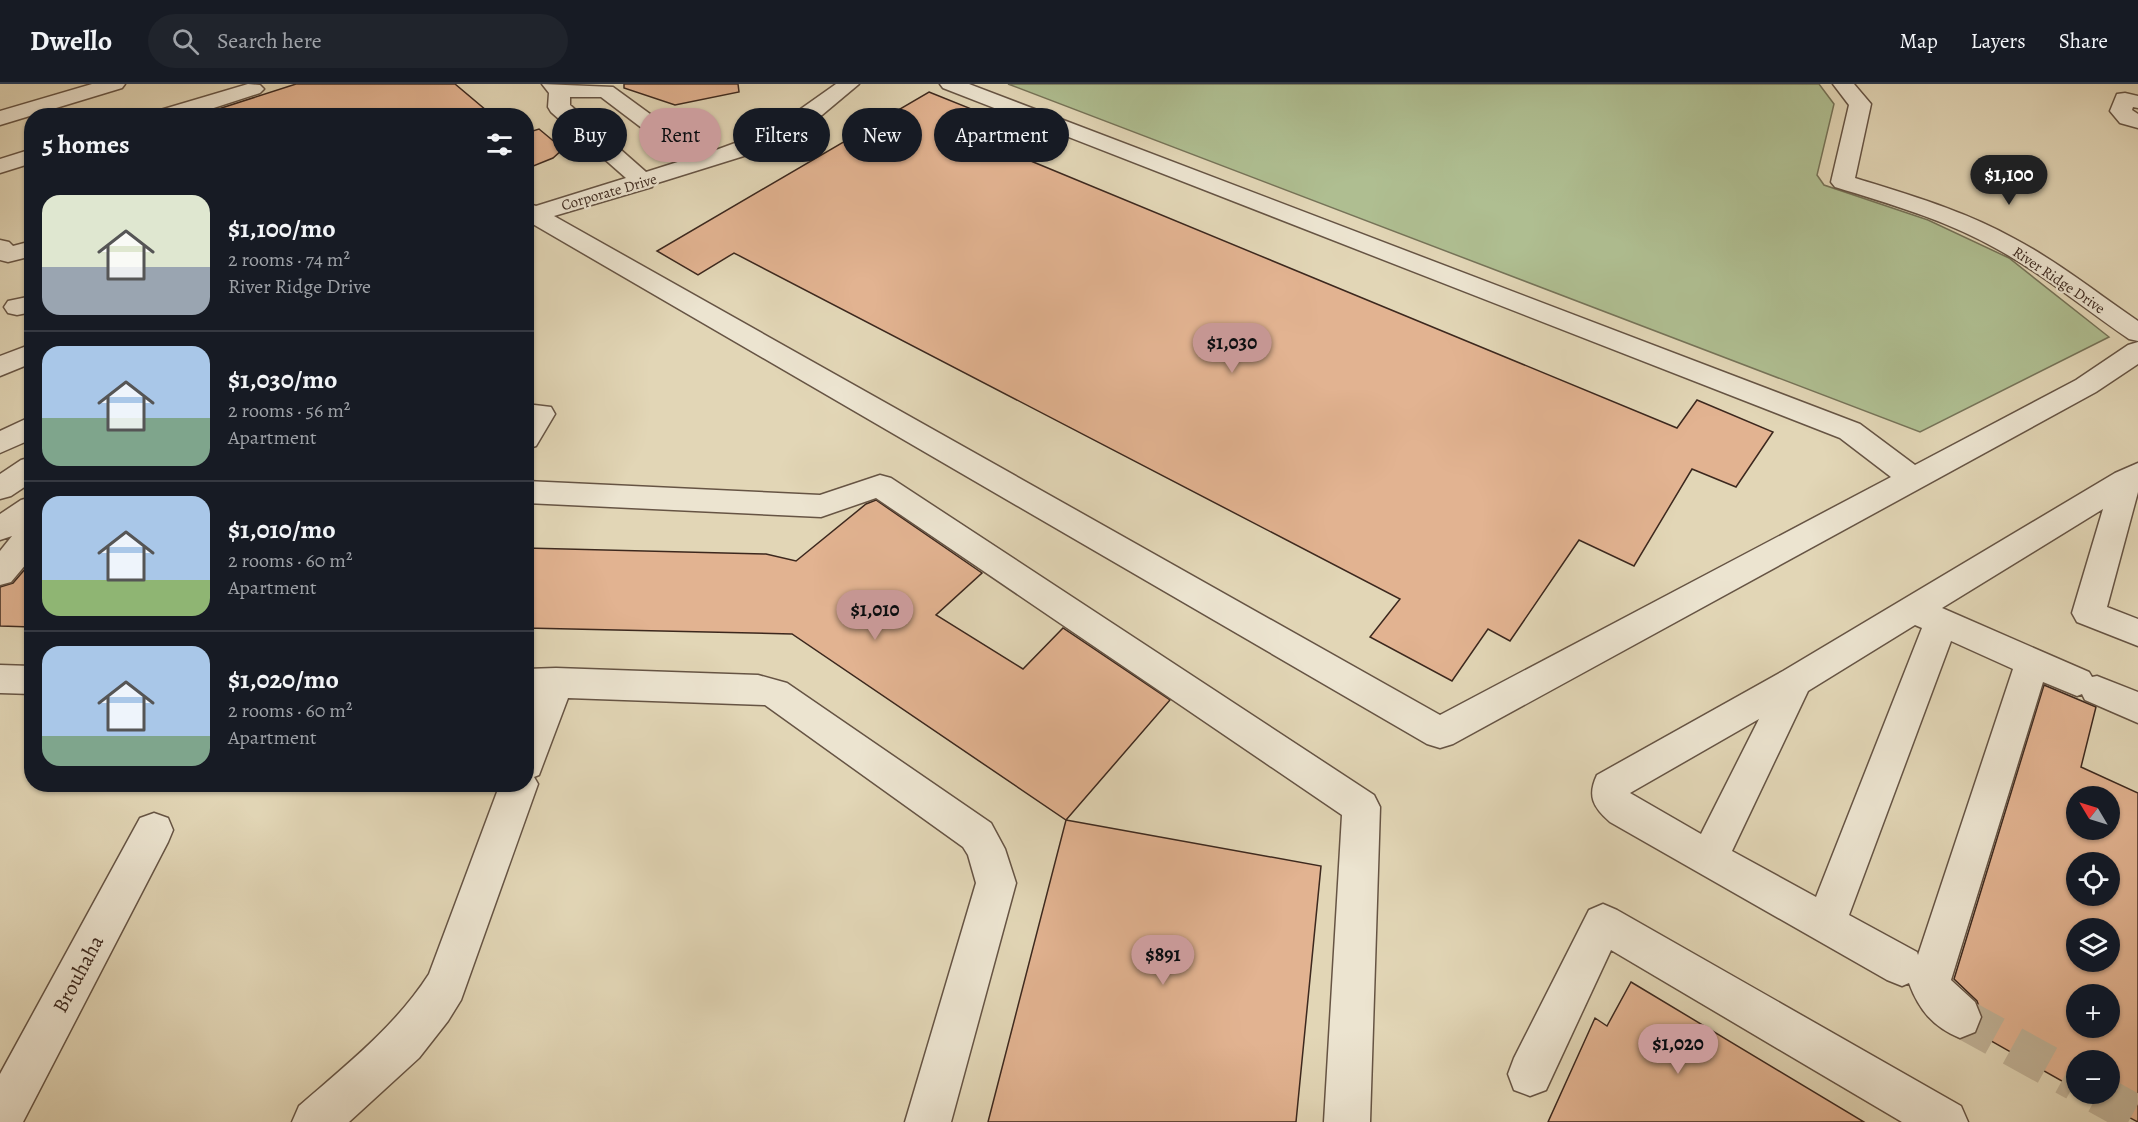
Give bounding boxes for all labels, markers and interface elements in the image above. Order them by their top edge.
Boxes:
search box [148,14,568,68]
text: Dwello [30,22,112,60]
icon: search [169,25,202,58]
text: Search here [217,26,322,56]
text: Map [1899,27,1938,55]
text: Layers [1971,27,2026,55]
text: Share [2059,27,2108,55]
chip: Buy [552,108,627,162]
chip: Rent [639,108,721,162]
chip: Filters [733,108,830,162]
chip: New [842,108,922,162]
chip: Apartment [934,108,1069,162]
text: 5 homes [42,127,130,162]
icon: filters [483,128,516,161]
pin: $1,100 [1960,155,2058,206]
text: $1,100 [1984,161,2034,188]
street label: Corporate Drive [559,169,659,215]
text: $1,100/mo [228,211,336,246]
icon: home [90,219,162,291]
street label: River Ridge Drive [2009,242,2109,318]
text: 2 rooms · 74 m² [228,246,350,273]
text: River Ridge Drive [228,273,371,300]
pin: $1,030 [1183,323,1281,374]
text: $1,030 [1207,329,1257,356]
text: $1,030/mo [228,362,338,397]
icon: home [90,370,162,442]
text: 2 rooms · 56 m² [228,397,350,424]
text: Apartment [228,424,317,451]
text: $1,010/mo [228,512,336,547]
icon: home [90,520,162,592]
text: 2 rooms · 60 m² [228,547,352,574]
text: Apartment [228,574,317,601]
pin: $1,010 [826,590,924,641]
text: $1,010 [850,596,900,623]
text: $1,020/mo [228,662,339,697]
icon: home [90,670,162,742]
text: 2 rooms · 60 m² [228,697,352,724]
text: Apartment [228,724,317,751]
north arrow [2066,786,2120,840]
map controls [2066,786,2120,1104]
button: locate [2066,852,2120,906]
button: layers [2066,918,2120,972]
street label: Brouhaha [46,930,110,1018]
pin: $891 [1127,935,1199,986]
text: $891 [1145,941,1181,968]
button: + [2066,984,2120,1038]
pin: $1,020 [1629,1024,1727,1075]
text: $1,020 [1652,1030,1704,1057]
button: − [2066,1050,2120,1104]

